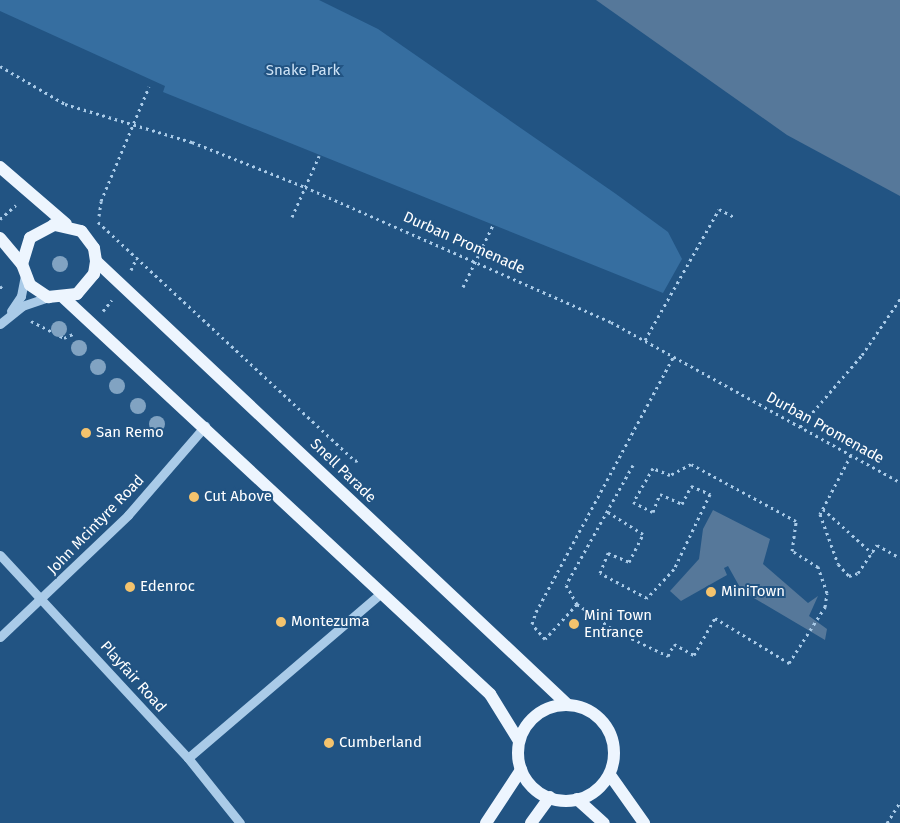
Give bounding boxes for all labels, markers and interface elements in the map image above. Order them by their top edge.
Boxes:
park label: Snake Park [266,62,340,80]
street label: Durban Promenade [400,208,528,278]
street label: Durban Promenade [763,388,887,468]
place label: San Remo [96,424,164,442]
marker: San Remo [80,427,92,439]
street label: Snell Parade [306,435,380,507]
street label: John Mcintyre Road [44,471,148,579]
place label: Cut Above [204,488,272,506]
marker: Cut Above [188,491,200,503]
place label: Edenroc [140,578,195,596]
marker: Edenroc [124,581,136,593]
place label: MiniTown [721,583,785,601]
marker: MiniTown [705,586,717,598]
place label: Mini Town Entrance [584,606,652,641]
place label: Montezuma [291,613,370,631]
marker: Montezuma [275,616,287,628]
marker: Mini Town Entrance [568,618,580,630]
street label: Playfair Road [96,638,170,716]
place label: Cumberland [339,734,422,752]
marker: Cumberland [323,737,335,749]

